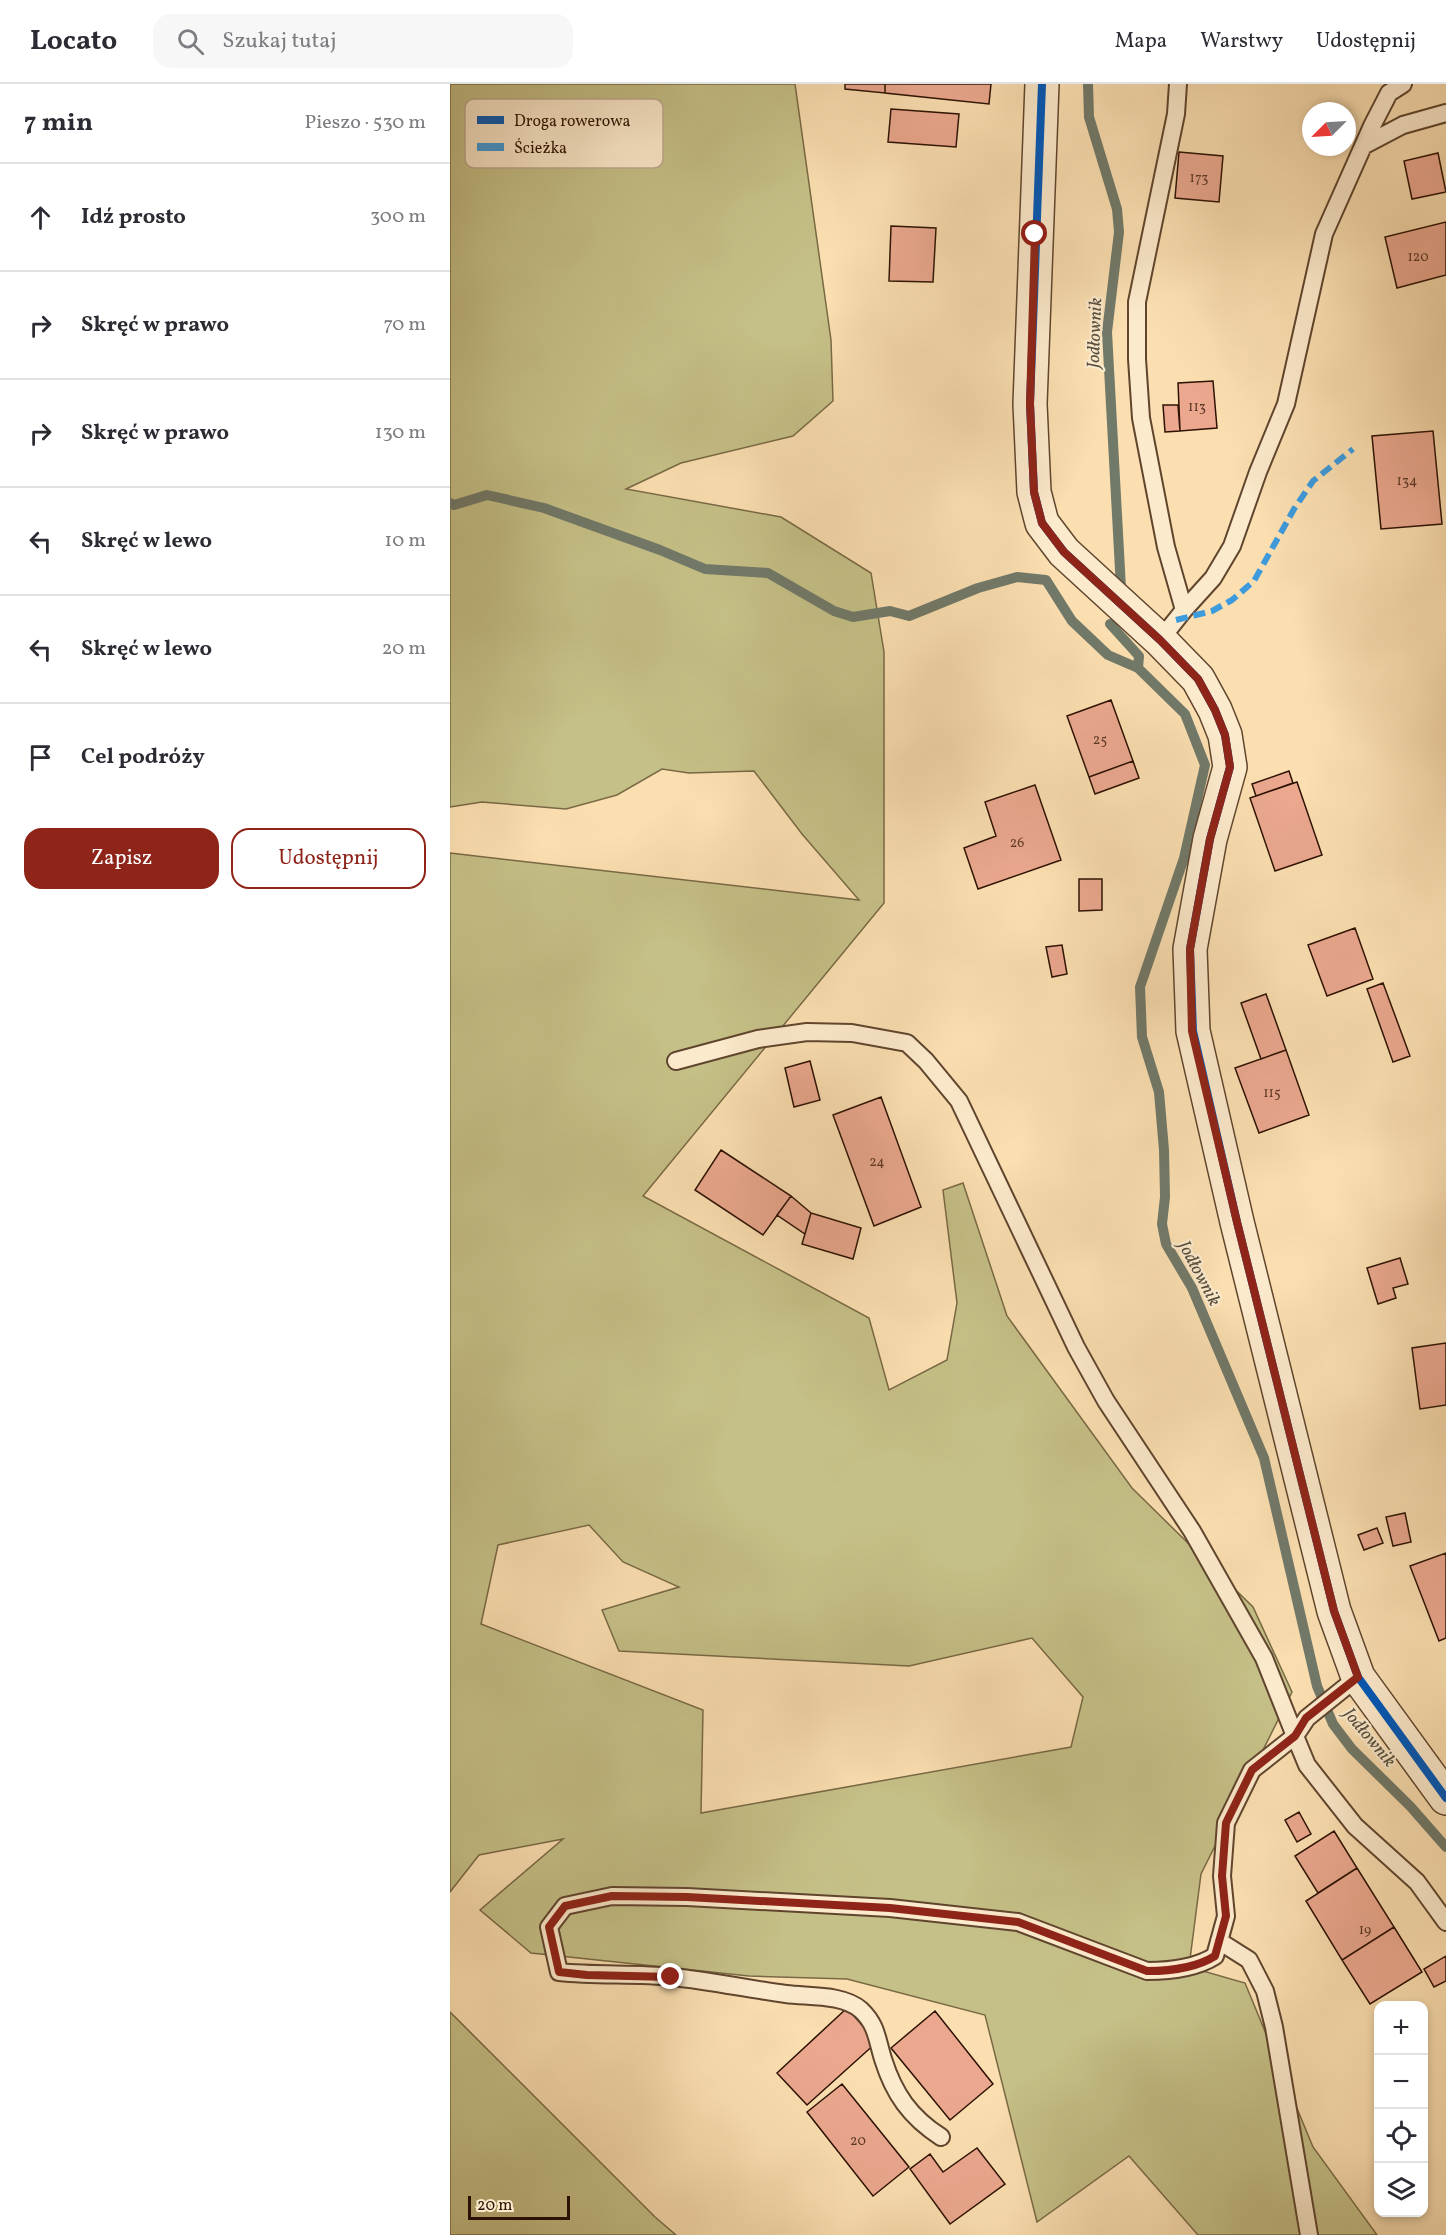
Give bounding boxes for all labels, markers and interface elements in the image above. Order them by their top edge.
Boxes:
search box [153,14,573,68]
text: Locato [30,22,117,61]
icon: search [174,25,207,58]
text: Szukaj tutaj [222,26,336,57]
text: Mapa [1115,27,1167,56]
text: Warstwy [1200,27,1283,56]
text: Udostępnij [1316,27,1416,56]
legend [465,99,663,168]
north arrow [1302,102,1356,156]
text: 7 min [24,105,93,141]
text: Pieszo · 530 m [305,109,426,137]
text: Droga rowerowa [514,111,631,133]
text: Ścieżka [514,138,567,160]
house number: 173 [1190,169,1208,188]
icon: ahead [24,201,57,234]
text: Idź prosto [81,202,186,233]
text: 300 m [370,203,426,231]
route start [1021,220,1047,246]
house number: 120 [1407,248,1429,267]
water label: Jodłownik [1082,297,1109,371]
icon: right [24,309,57,342]
text: Skręć w prawo [81,310,229,341]
text: 70 m [383,311,426,339]
house number: 113 [1188,398,1206,417]
icon: right [24,417,57,450]
text: Skręć w prawo [81,418,229,449]
text: 130 m [375,419,426,447]
house number: 134 [1397,472,1417,491]
icon: left [24,525,57,558]
text: Skręć w lewo [81,526,212,557]
text: 10 m [385,527,426,555]
icon: left [24,633,57,666]
text: Skręć w lewo [81,634,212,665]
text: 20 m [382,635,426,663]
house number: 25 [1093,731,1107,750]
icon: arrive [24,741,57,774]
text: Cel podróży [81,742,205,773]
button: Zapisz [24,828,219,889]
button: Udostępnij [231,828,426,889]
house number: 26 [1010,834,1024,853]
house number: 115 [1263,1084,1281,1103]
house number: 24 [869,1153,885,1172]
water label: Jodłownik [1170,1235,1226,1311]
water label: Jodłownik [1335,1701,1401,1773]
house number: 19 [1359,1921,1371,1940]
route end [657,1963,683,1989]
map controls [1374,2001,1428,2217]
button: + [1374,2001,1428,2055]
button: − [1374,2055,1428,2109]
button: locate [1374,2109,1428,2163]
house number: 20 [850,2132,866,2151]
button: layers [1374,2163,1428,2217]
scale bar [468,2193,570,2220]
text: 20 m [477,2195,512,2217]

